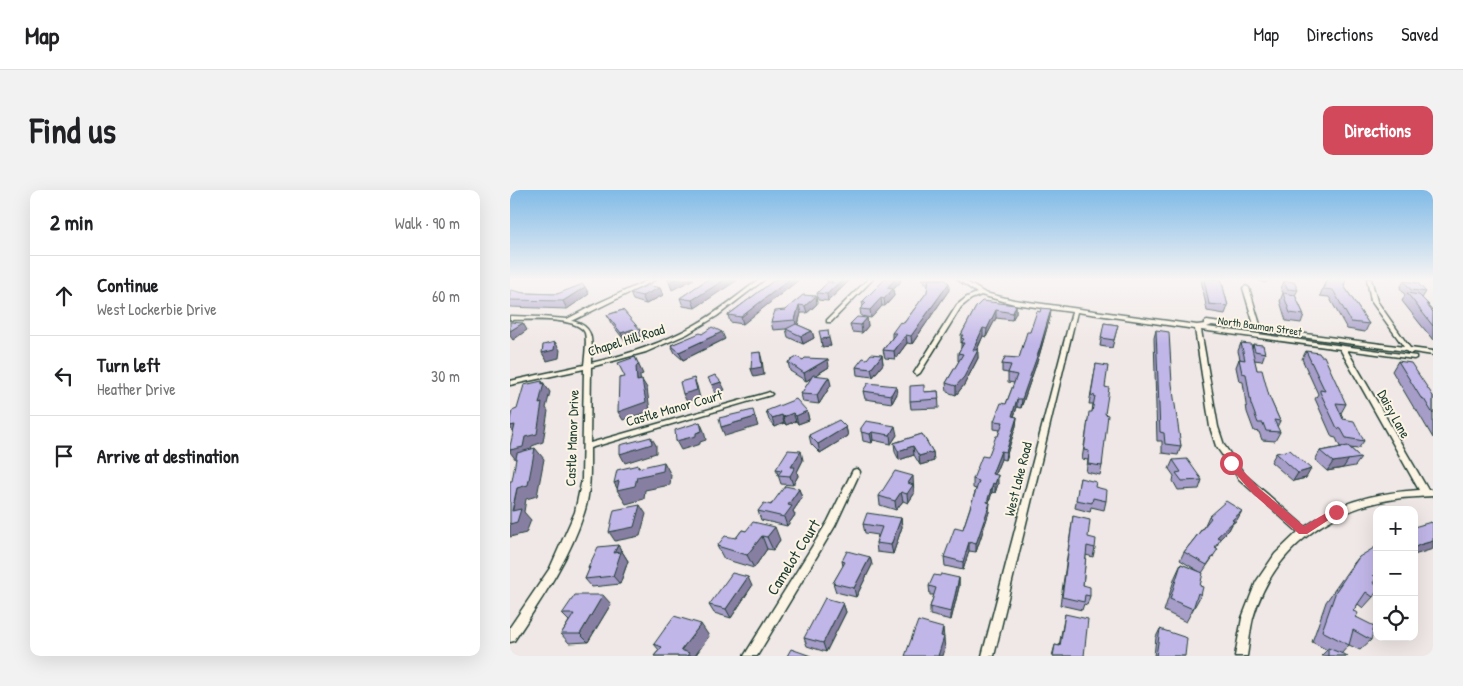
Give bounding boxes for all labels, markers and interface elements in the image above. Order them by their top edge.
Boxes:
text: Map [25,19,59,51]
text: Map [1254,22,1279,47]
text: Directions [1307,22,1373,47]
text: Saved [1401,22,1438,47]
button: Directions [1323,106,1433,155]
text: Find us [30,107,116,154]
text: 2 min [50,208,93,237]
text: Walk · 90 m [395,212,460,234]
text: Continue [97,272,158,298]
icon: ahead [50,282,78,310]
text: 60 m [432,285,460,307]
text: West Lockerbie Drive [97,298,217,320]
street label: North Bauman Street [1217,313,1303,339]
street label: Chapel Hill Road [585,319,667,361]
text: Turn left [97,352,160,378]
icon: left [50,362,78,390]
text: 30 m [431,365,460,387]
text: Heather Drive [97,378,176,400]
street label: Castle Manor Court [623,385,724,430]
street label: Daisy Lane [1373,386,1416,442]
street label: Castle Manor Drive [560,389,583,487]
street label: West Lake Road [999,439,1036,518]
icon: arrive [50,442,78,470]
text: Arrive at destination [97,443,239,469]
route start [1220,452,1243,475]
route end [1325,501,1348,524]
map controls [1373,506,1418,641]
button: + [1373,506,1418,551]
street label: Camelot Court [761,515,825,599]
button: − [1373,551,1418,596]
button: locate [1373,596,1418,641]

